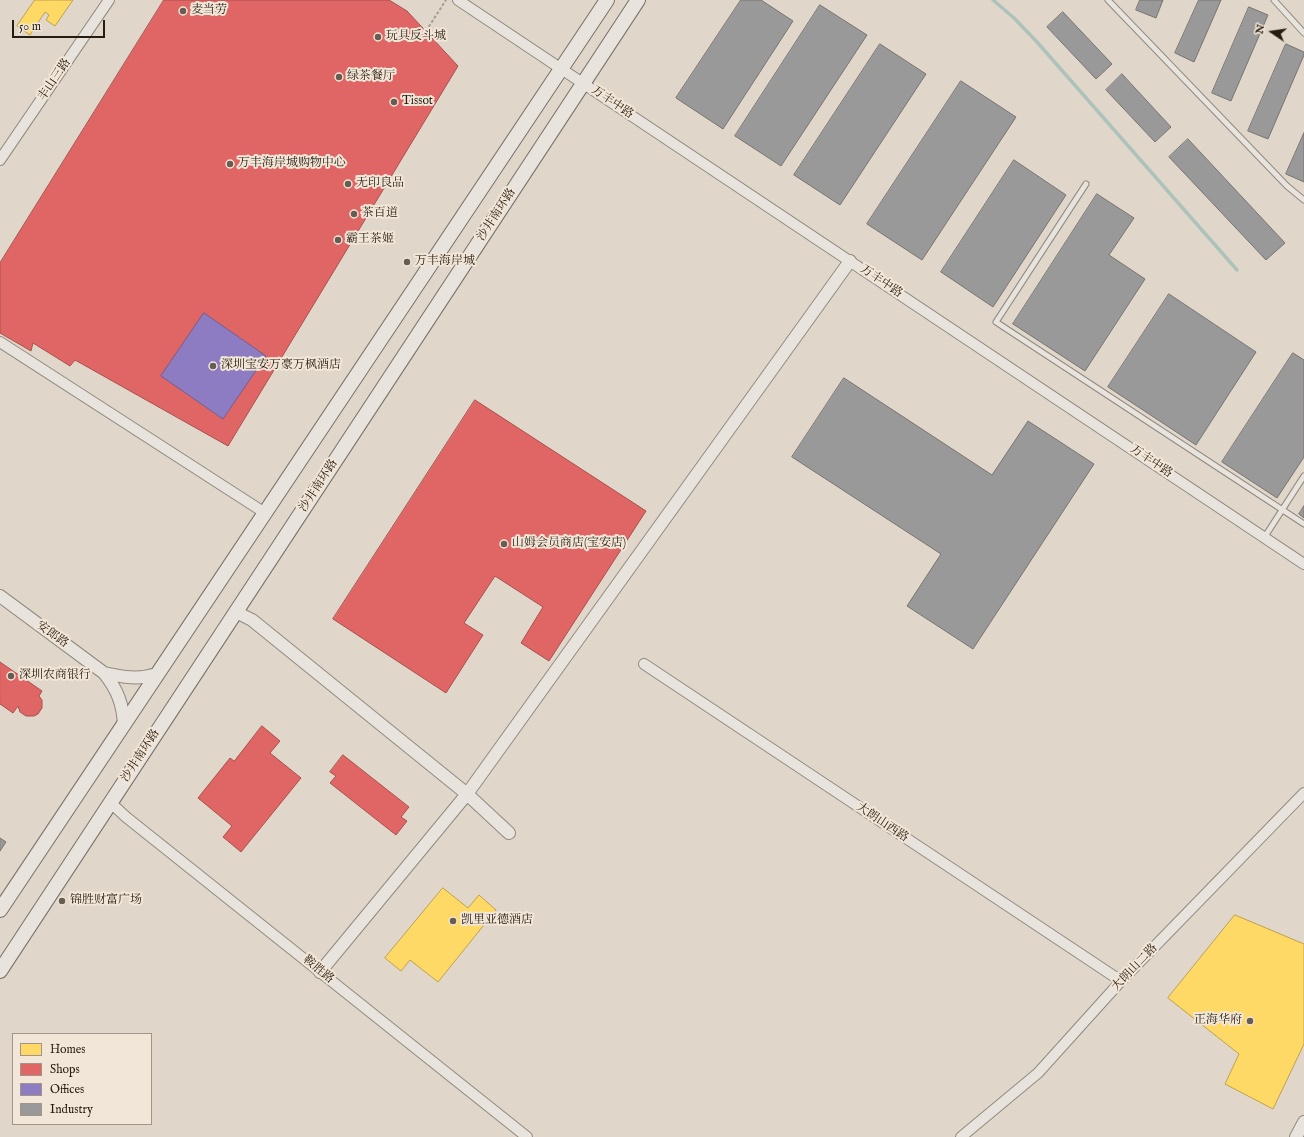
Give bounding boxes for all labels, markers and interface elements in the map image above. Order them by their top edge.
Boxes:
place label: 麦当劳 [191,4,227,18]
marker: 麦当劳 [178,6,188,16]
scale bar [14,12,107,38]
north arrow [1252,12,1292,52]
text: 50 m [19,19,41,34]
text: N [1252,23,1268,36]
place label: 玩具反斗城 [386,30,446,44]
marker: 玩具反斗城 [373,32,383,42]
street label: 丰山三路 [36,56,74,104]
place label: 绿茶餐厅 [347,70,395,84]
marker: 绿茶餐厅 [334,72,344,82]
street label: 万丰中路 [588,84,636,122]
place label: Tissot [402,95,433,109]
marker: Tissot [389,97,399,107]
place label: 万丰海岸城购物中心 [238,157,346,171]
marker: 万丰海岸城购物中心 [225,159,235,169]
place label: 无印良品 [356,177,404,191]
marker: 无印良品 [343,179,353,189]
street label: 沙井南环路 [475,186,519,244]
place label: 茶百道 [362,207,398,221]
marker: 茶百道 [349,209,359,219]
place label: 霸王茶姬 [346,233,394,247]
marker: 霸王茶姬 [333,235,343,245]
place label: 万丰海岸城 [415,255,475,269]
marker: 万丰海岸城 [402,257,412,267]
street label: 万丰中路 [857,263,905,301]
place label: 深圳宝安万豪万枫酒店 [221,359,341,373]
marker: 深圳宝安万豪万枫酒店 [208,361,218,371]
street label: 万丰中路 [1127,443,1175,481]
street label: 沙井南环路 [297,457,341,515]
place label: 山姆会员商店(宝安店) [512,537,626,551]
marker: 山姆会员商店(宝安店) [499,539,509,549]
street label: 安郎路 [33,619,71,651]
place label: 深圳农商银行 [19,669,91,683]
marker: 深圳农商银行 [6,671,16,681]
street label: 沙井南环路 [119,727,163,785]
street label: 大朗山西路 [853,800,911,846]
place label: 锦胜财富广场 [70,894,142,908]
marker: 锦胜财富广场 [57,896,67,906]
place label: 凯里亚德酒店 [461,914,533,928]
marker: 凯里亚德酒店 [448,916,458,926]
street label: 大朗山二路 [1109,941,1161,995]
street label: 鞍胜路 [299,953,337,987]
place label: 正海华府 [1194,1014,1242,1028]
marker: 正海华府 [1245,1016,1255,1026]
legend [12,1033,152,1125]
text: Homes [50,1042,86,1057]
text: Shops [50,1062,80,1077]
text: Offices [50,1082,84,1097]
text: Industry [50,1102,93,1117]

